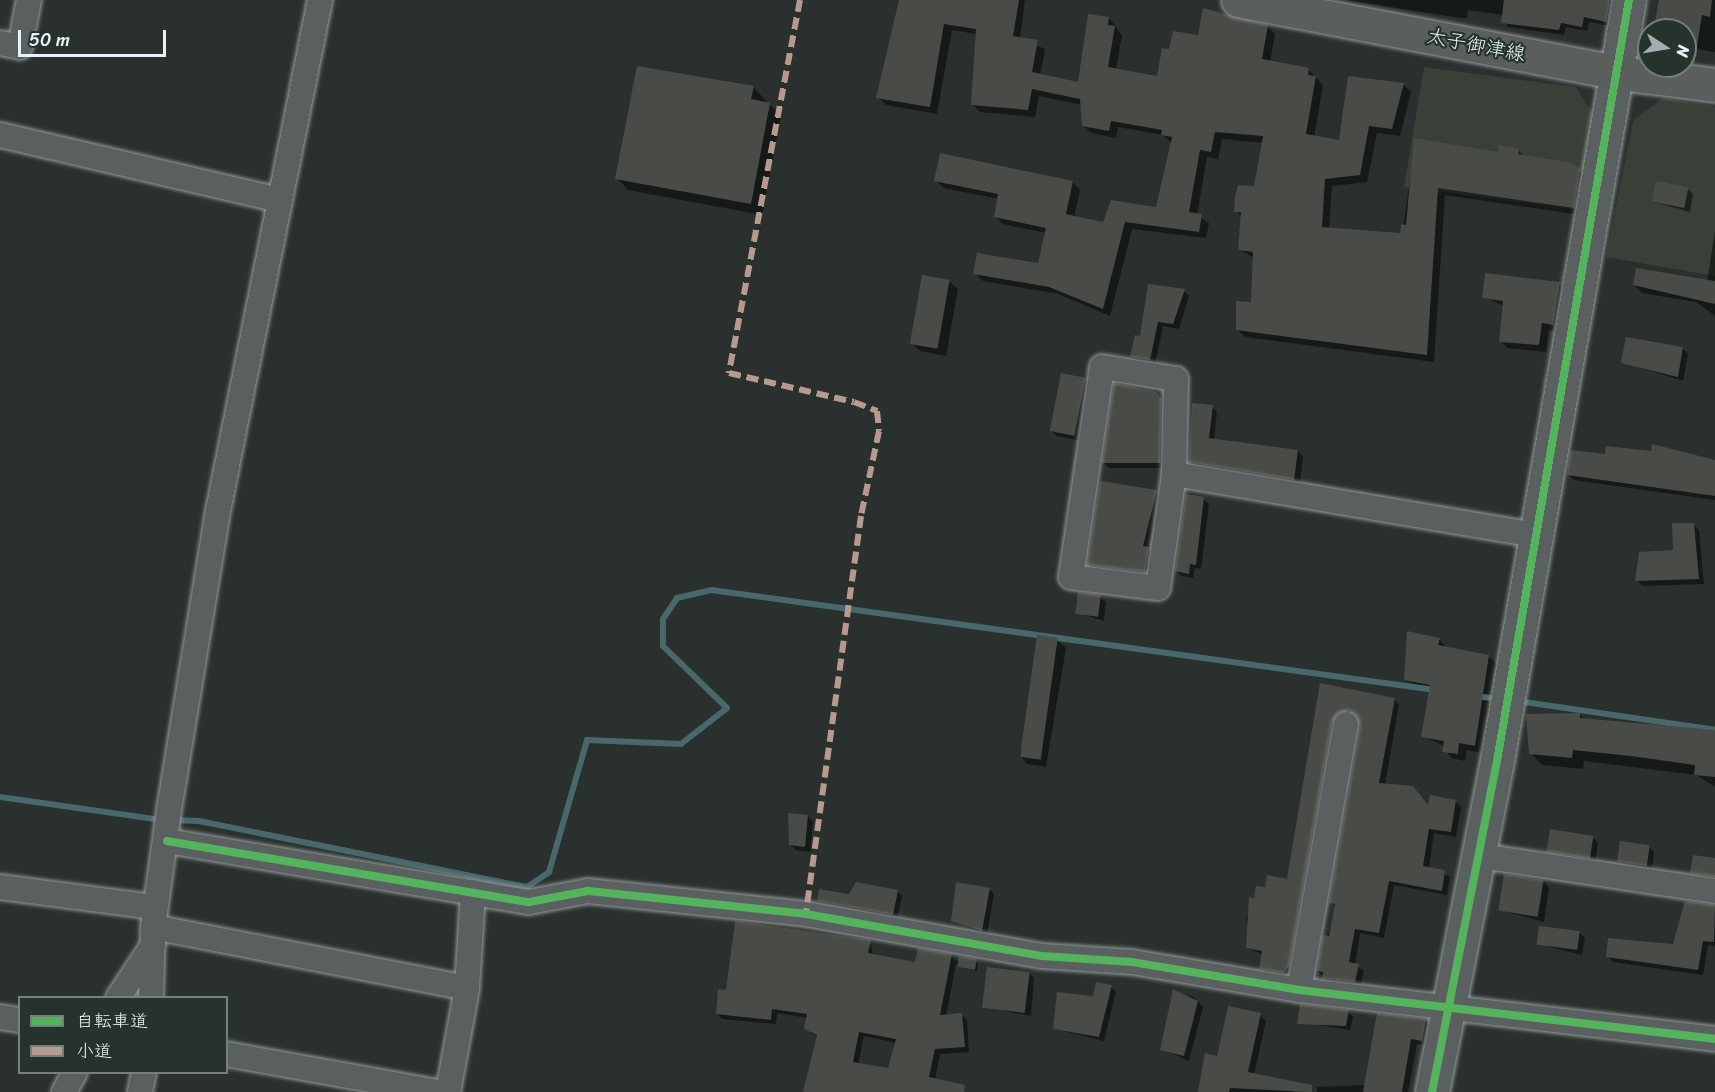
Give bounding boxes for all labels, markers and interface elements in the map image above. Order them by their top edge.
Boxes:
scale bar [21,18,170,56]
north arrow [1637,18,1697,78]
text: 50 m [29,24,70,56]
street label: 太子御津線 [1425,24,1527,66]
text: N [1668,43,1698,60]
legend [18,996,228,1074]
text: 自転車道 [76,1005,148,1037]
text: 小道 [76,1035,112,1067]

